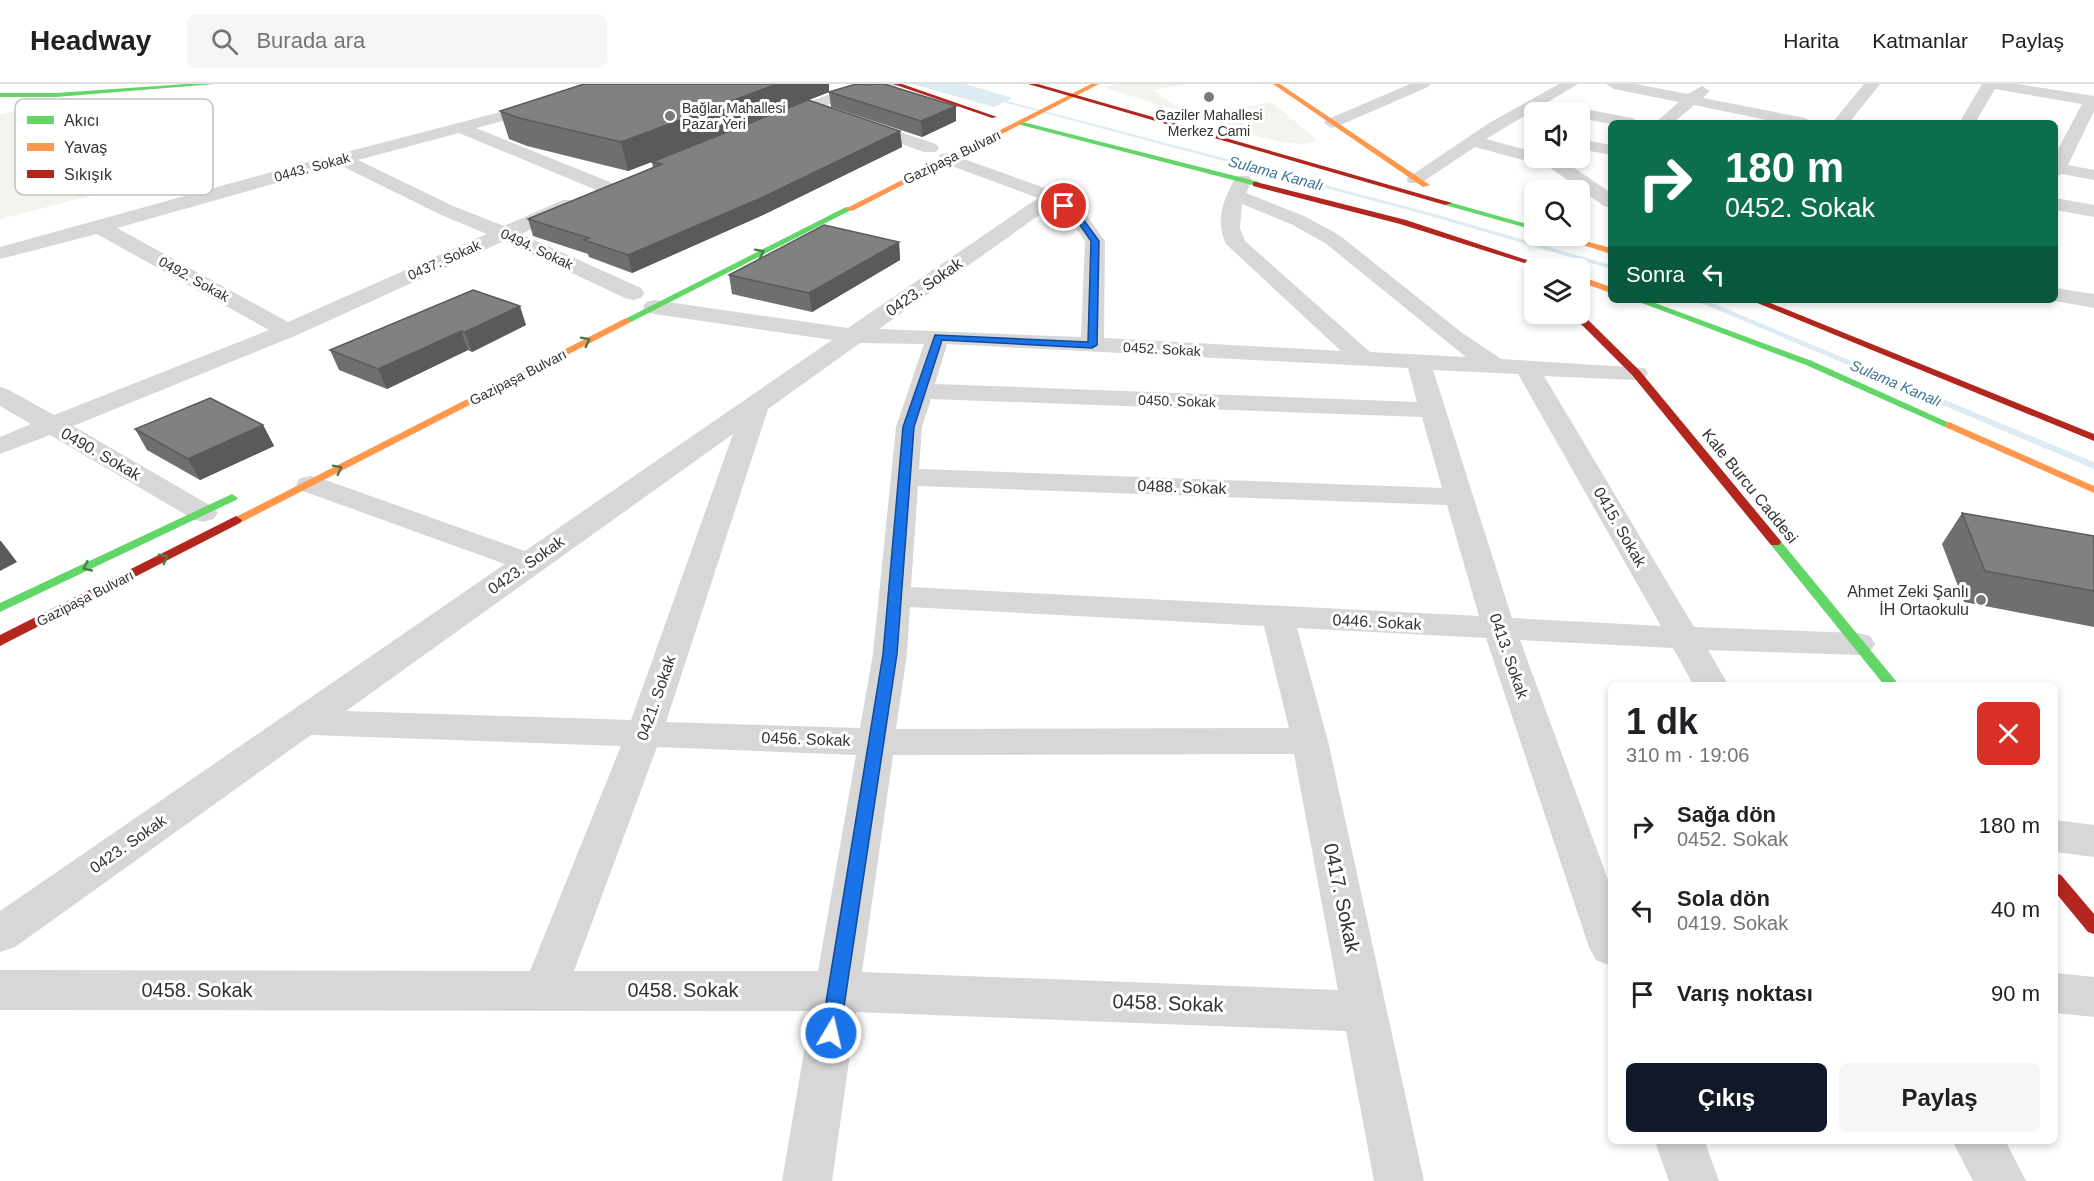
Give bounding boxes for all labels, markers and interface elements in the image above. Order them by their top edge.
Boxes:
search box [187,14,607,68]
text: Headway [30,25,151,56]
icon: search [208,25,241,58]
text: Burada ara [256,28,365,53]
text: Harita [1783,29,1839,52]
text: Katmanlar [1872,29,1968,52]
text: Paylaş [2001,29,2064,52]
marker: Gaziler Mahallesi Merkez Cami [1202,90,1216,104]
legend [15,99,213,195]
place label: Bağlar Mahallesi Pazar Yeri [682,100,786,132]
map controls [1524,102,1590,324]
button: sound [1524,102,1590,168]
place label: Gaziler Mahallesi Merkez Cami [1155,107,1263,139]
marker: Bağlar Mahallesi Pazar Yeri [663,109,677,123]
text: Akıcı [64,112,100,129]
street label: Gazipaşa Bulvarı [901,126,1003,188]
text: Yavaş [64,139,107,156]
icon: right [1626,144,1704,222]
text: 180 m [1725,144,1844,191]
street label: 0443. Sokak [272,149,353,185]
water label: Sulama Kanalı [1227,152,1325,194]
text: Sıkışık [64,166,113,183]
pin [1038,180,1089,231]
button: search [1524,180,1590,246]
icon: arrive [1047,189,1080,222]
text: 0452. Sokak [1725,193,1875,223]
street label: 0494. Sokak [498,225,577,273]
street label: 0437. Sokak [405,236,484,283]
one-way arrow [754,249,764,260]
street label: 0492. Sokak [156,253,233,305]
street label: 0423. Sokak [883,254,966,319]
button: layers [1524,258,1590,324]
icon: left [1697,258,1730,291]
text: Sonra [1626,262,1685,287]
one-way arrow [580,337,591,349]
street label: 0452. Sokak [1123,339,1202,359]
street label: Gazipaşa Bulvarı [467,346,569,408]
water label: Sulama Kanalı [1848,356,1944,410]
street label: 0450. Sokak [1138,392,1217,410]
street label: 0490. Sokak [58,424,145,484]
street label: Kale Burcu Caddesi [1699,426,1801,546]
one-way arrow [332,465,343,476]
street label: 0488. Sokak [1137,477,1228,497]
street label: 0415. Sokak [1590,484,1650,571]
street label: 0423. Sokak [485,532,568,597]
one-way arrow [158,553,169,565]
one-way arrow [83,559,94,571]
street label: Gazipaşa Bulvarı [34,567,136,629]
place label: Ahmet Zeki Şanlı İH Ortaokulu [1847,583,1969,618]
marker: Ahmet Zeki Şanlı İH Ortaokulu [1974,593,1988,607]
street label: 0446. Sokak [1332,611,1423,633]
street label: 0413. Sokak [1486,611,1532,702]
street label: 0421. Sokak [633,652,679,743]
text: 1 dk [1626,701,1698,742]
button: close [1977,702,2040,765]
street label: 0456. Sokak [761,729,852,749]
text: 310 m · 19:06 [1626,744,1749,766]
text: Sağa dön [1677,802,1776,827]
icon: right [1626,810,1659,843]
street label: 0423. Sokak [87,811,170,876]
text: 180 m [1979,813,2040,838]
text: 0452. Sokak [1677,828,1788,850]
street label: 0417. Sokak [1320,841,1365,956]
text: Sola dön [1677,886,1770,911]
icon: left [1626,894,1659,927]
text: 40 m [1991,897,2040,922]
text: 0419. Sokak [1677,912,1788,934]
icon: arrive [1626,978,1659,1011]
street label: 0458. Sokak [141,979,254,1001]
street label: 0458. Sokak [627,979,740,1001]
text: Varış noktası [1677,981,1813,1006]
text: 90 m [1991,981,2040,1006]
street label: 0458. Sokak [1112,990,1225,1016]
position arrow [799,1001,863,1065]
button: Çıkış [1626,1063,1827,1132]
button: Paylaş [1839,1063,2040,1132]

